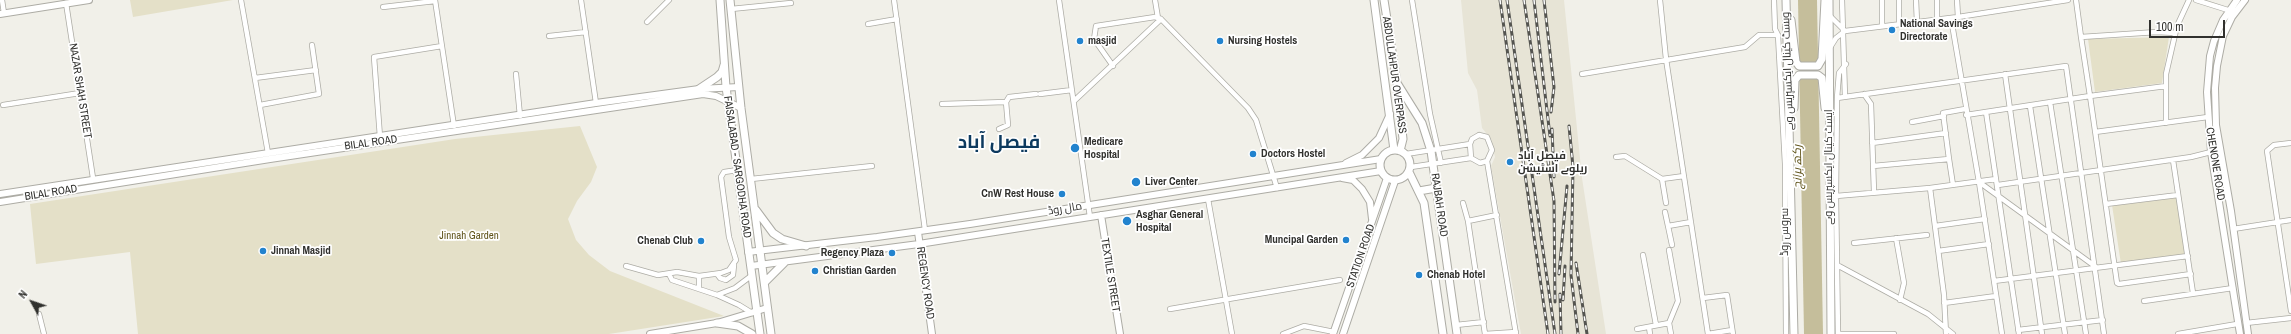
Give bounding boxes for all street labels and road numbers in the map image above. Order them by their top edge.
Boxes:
street label: ویسٹ کینال ایکسپریس وے [1779,12,1797,130]
street label: ABDULLAHPUR OVERPASS [1379,16,1409,134]
street label: NAZAR SHAH STREET [66,42,94,140]
street label: FAISALABAD - SARGODHA ROAD [720,95,754,239]
street label: ایسٹ کینال ایکسپریس وے [1822,109,1836,225]
street label: CHENONE ROAD [2203,127,2227,201]
street label: BILAL ROAD [344,133,398,153]
street label: RAJBAH ROAD [1428,172,1450,238]
street label: BILAL ROAD [24,182,78,204]
street label: مال روڈ [1047,200,1083,218]
street label: سروس روڈ [1778,208,1792,256]
street label: STATION ROAD [1344,222,1378,290]
street label: TEXTILE STREET [1098,237,1122,313]
street label: REGENCY ROAD [913,246,937,320]

